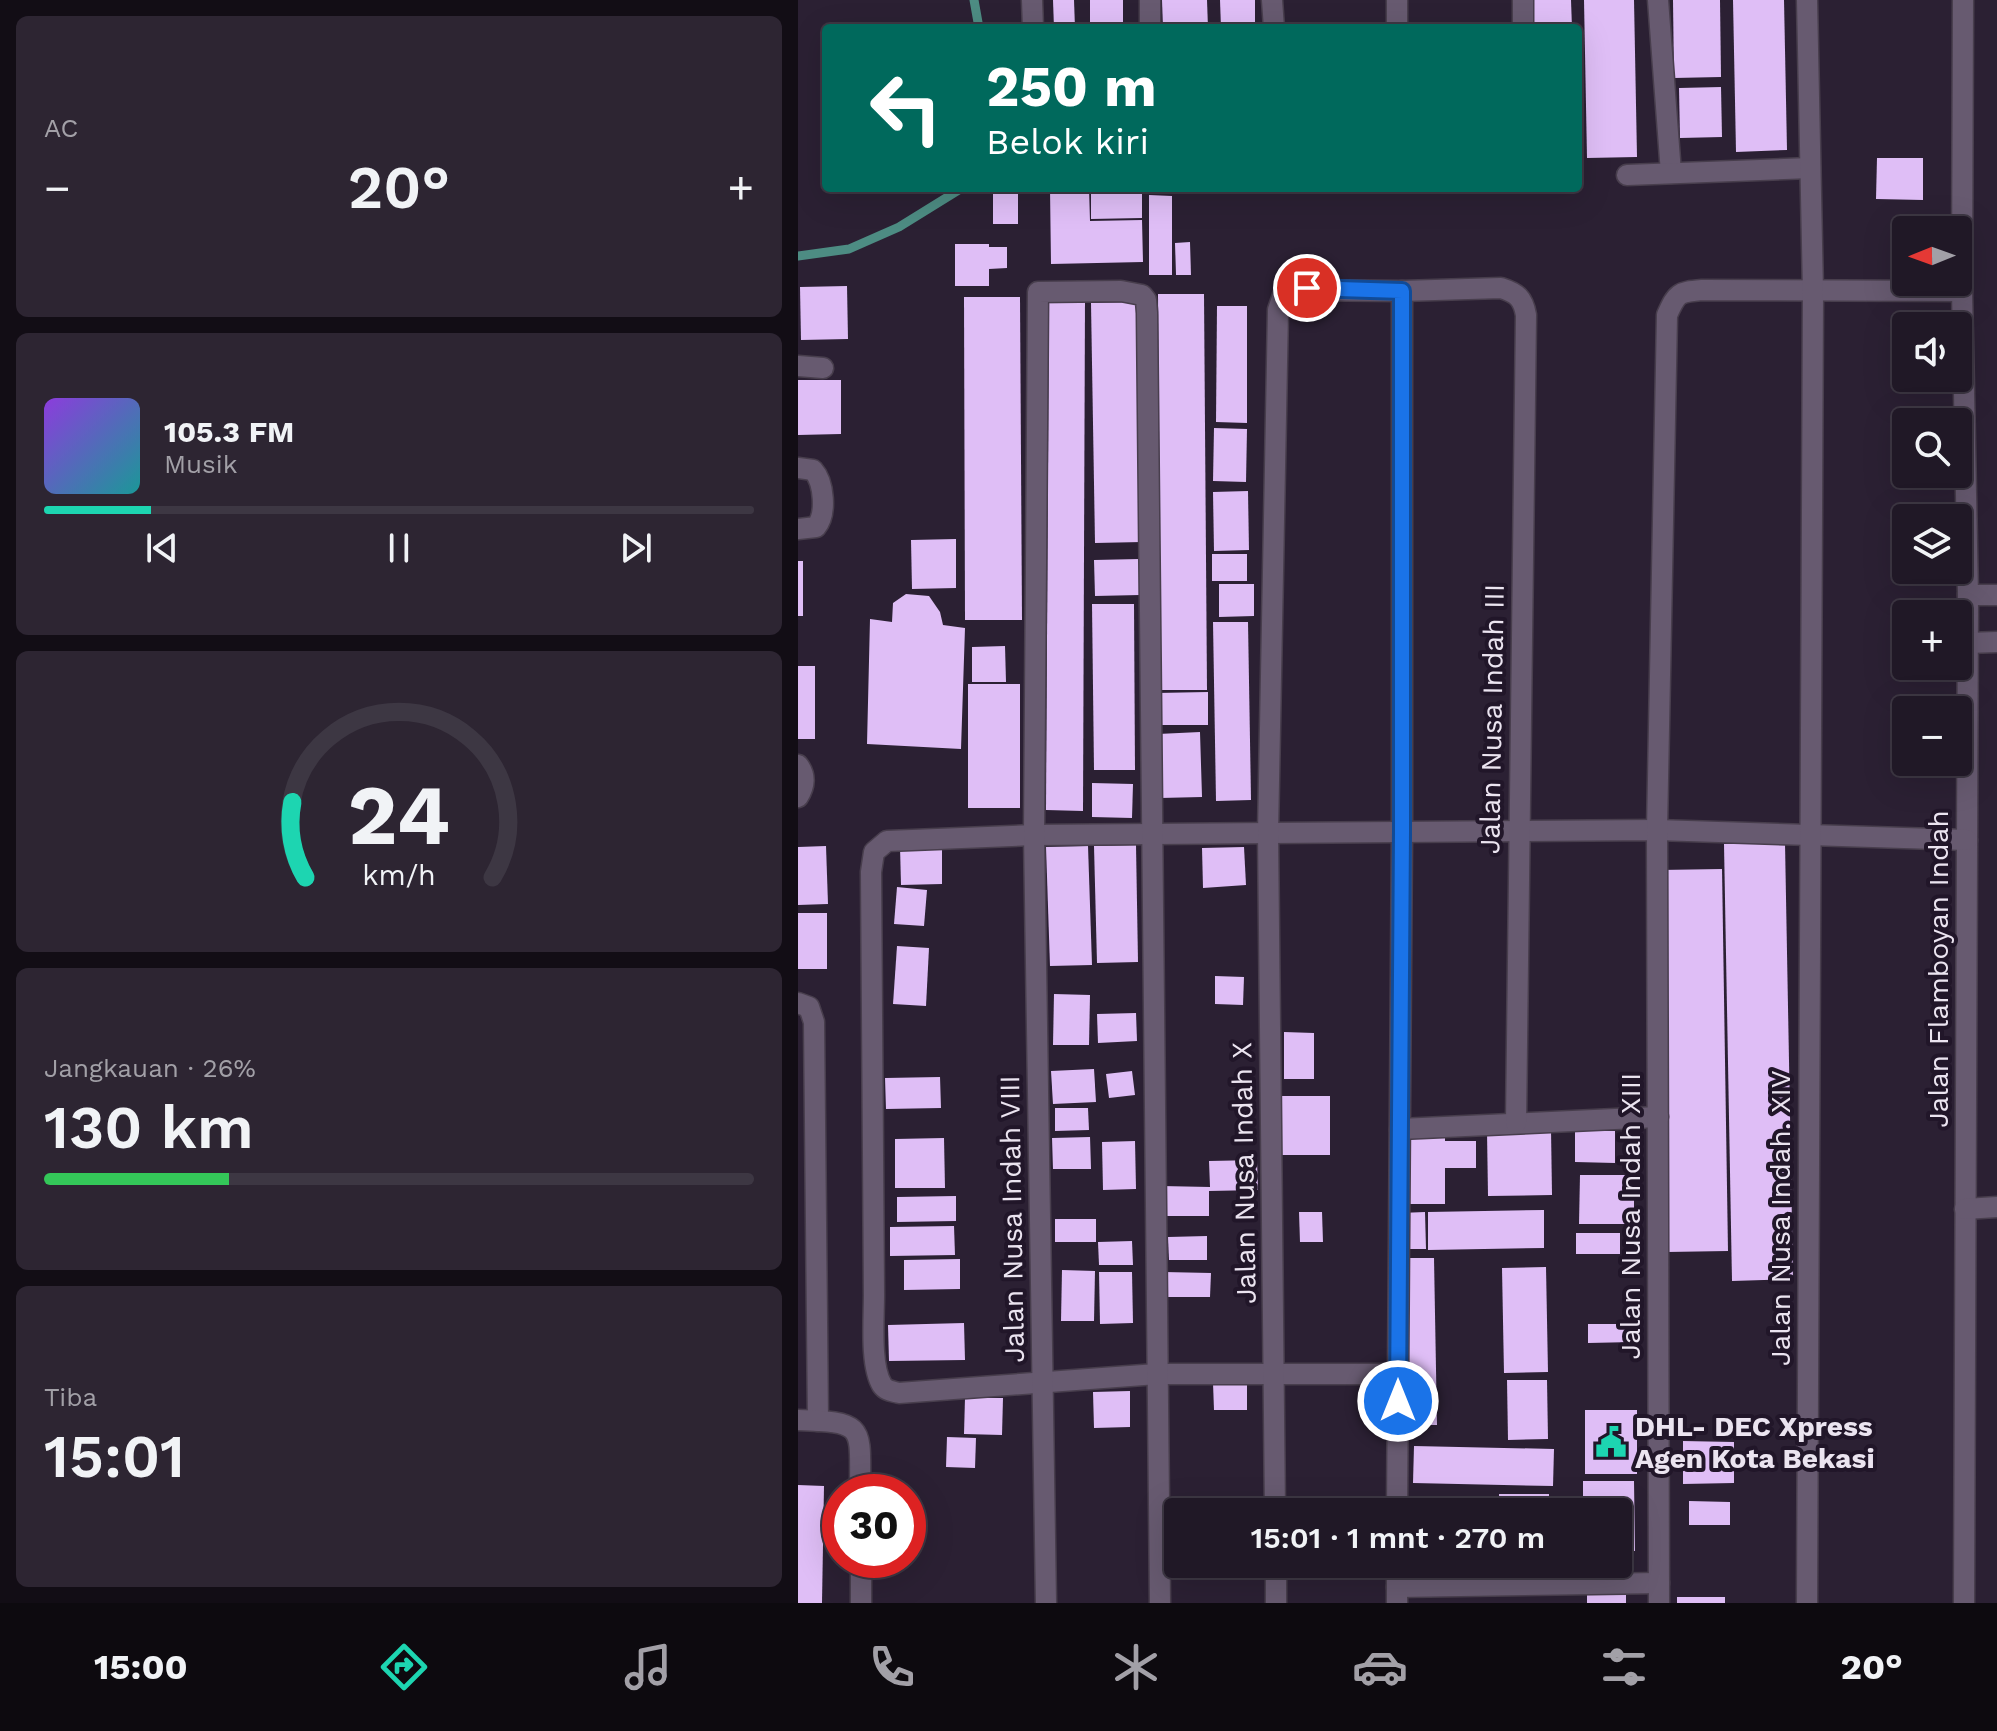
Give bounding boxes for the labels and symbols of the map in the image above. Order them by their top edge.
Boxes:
north arrow [1892,216,1972,296]
pin [1273,254,1341,322]
street label: Jalan Nusa Indah III [1473,584,1511,854]
street label: Jalan Flamboyan Indah [1922,810,1955,1128]
street label: Jalan Nusa Indah X [1225,1042,1263,1304]
street label: Jalan Nusa Indah. XIV [1764,1070,1797,1366]
street label: Jalan Nusa Indah XIII [1614,1073,1647,1359]
street label: Jalan Nusa Indah VIII [993,1075,1031,1363]
position arrow [1356,1359,1440,1443]
place label: DHL- DEC Xpress Agen Kota Bekasi [1635,1410,1875,1475]
public building icon: DHL- DEC Xpress Agen Kota Bekasi [1594,1425,1628,1459]
speed limit sign: 30 [822,1474,926,1578]

